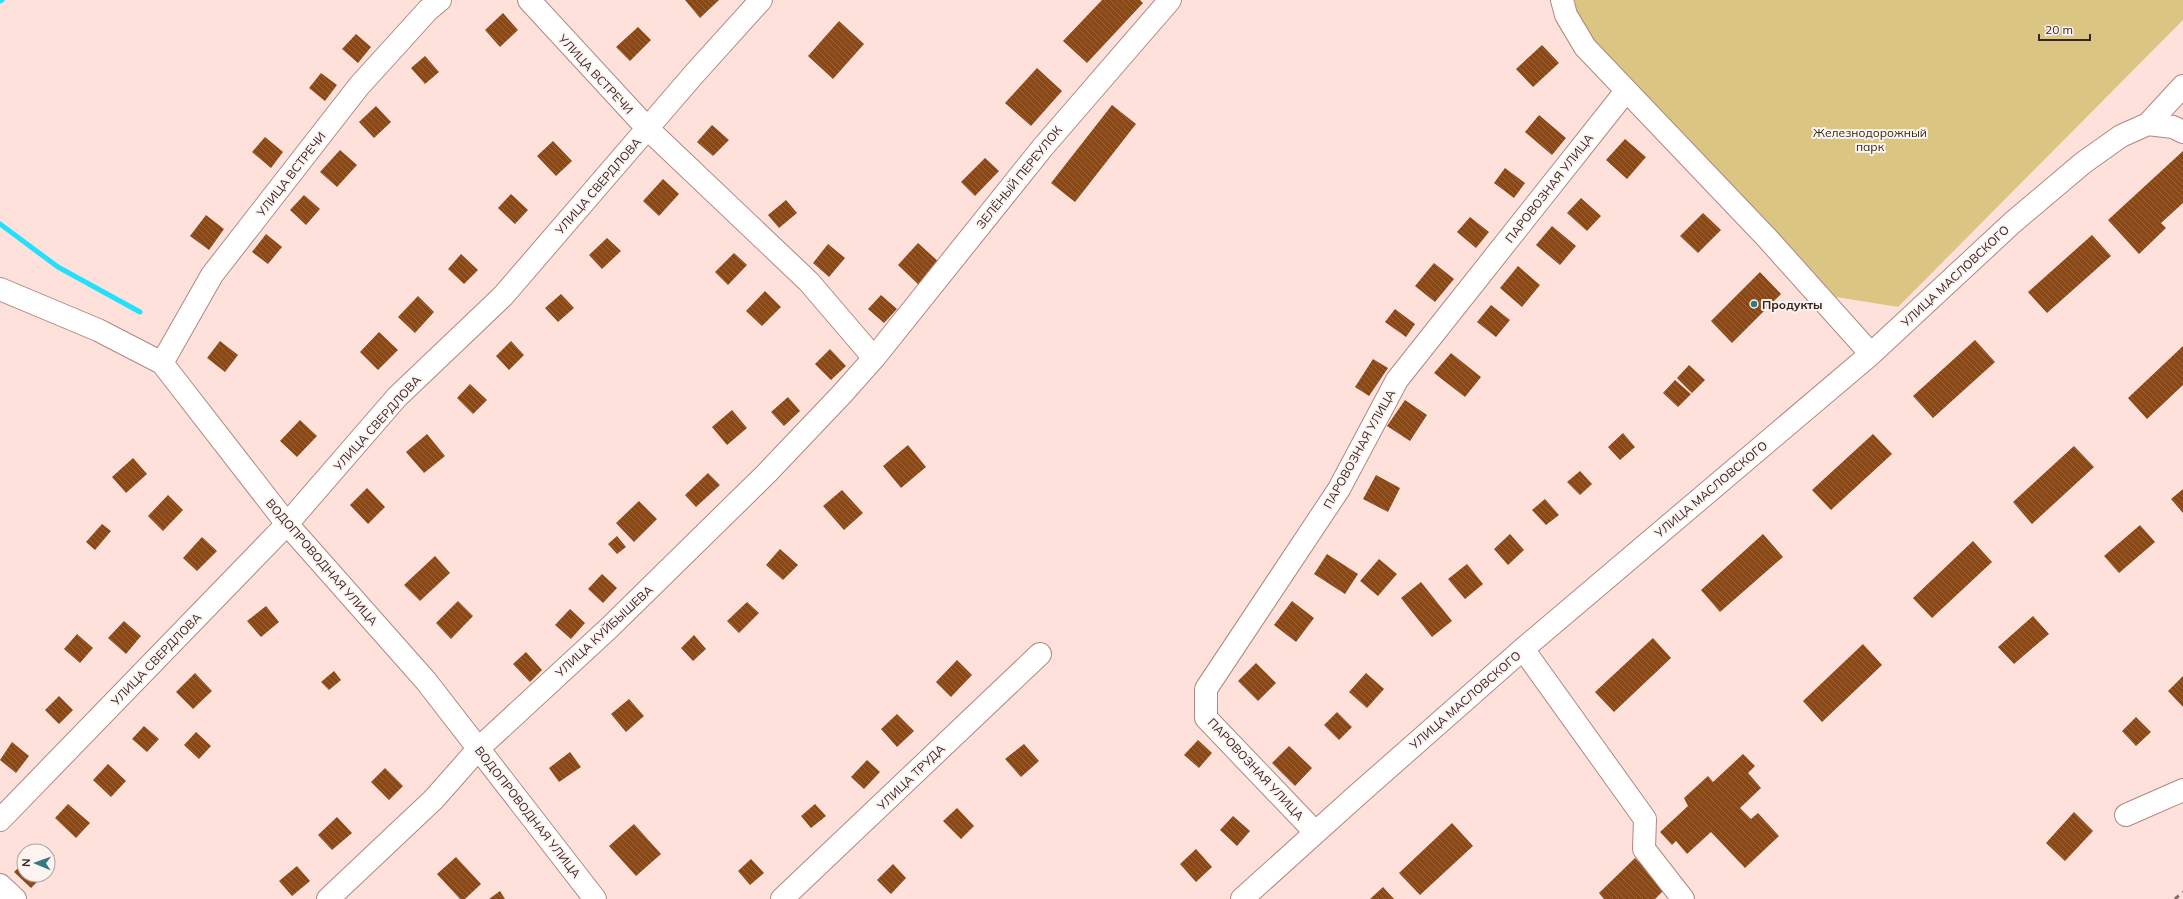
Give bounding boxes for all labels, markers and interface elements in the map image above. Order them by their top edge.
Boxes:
scale bar [2039,16,2090,42]
text: 20 m [2045,22,2073,37]
street label: УЛИЦА ВСТРЕЧИ [555,30,637,117]
street label: ЗЕЛЁНЫЙ ПЕРЕУЛОК [973,122,1065,232]
park label: Железнодорожный парк [1813,125,1927,154]
street label: УЛИЦА ВСТРЕЧИ [253,129,329,220]
street label: ПАРОВОЗНАЯ УЛИЦА [1502,130,1596,245]
street label: УЛИЦА СВЕРДЛОВА [551,134,644,238]
street label: УЛИЦА МАСЛОВСКОГО [1897,222,2012,331]
place label: Продукты [1762,297,1823,312]
marker: Продукты [1749,299,1759,309]
street label: УЛИЦА СВЕРДЛОВА [330,372,424,475]
street label: ПАРОВОЗНАЯ УЛИЦА [1320,387,1398,511]
street label: УЛИЦА МАСЛОВСКОГО [1651,437,1770,541]
street label: ВОДОПРОВОДНАЯ УЛИЦА [263,496,381,629]
street label: УЛИЦА КУЙБЫШЕВА [551,582,656,681]
street label: УЛИЦА СВЕРДЛОВА [107,609,204,709]
street label: УЛИЦА МАСЛОВСКОГО [1406,648,1524,753]
street label: ПАРОВОЗНАЯ УЛИЦА [1205,715,1307,823]
street label: УЛИЦА ТРУДА [873,741,948,814]
street label: ВОДОПРОВОДНАЯ УЛИЦА [472,743,584,881]
north arrow [16,843,56,883]
text: N [19,858,33,867]

